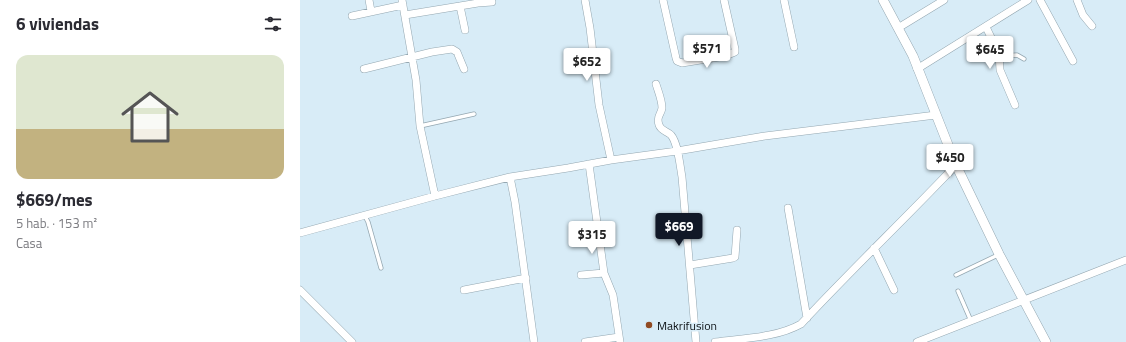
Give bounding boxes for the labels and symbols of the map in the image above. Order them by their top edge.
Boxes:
pin: $571 [683,35,731,69]
pin: $645 [966,36,1014,70]
pin: $652 [563,48,611,82]
pin: $450 [926,144,974,178]
pin: $669 [655,213,703,247]
pin: $315 [568,221,616,255]
place label: Makrifusion [657,316,717,335]
marker: Makrifusion [644,320,654,330]

